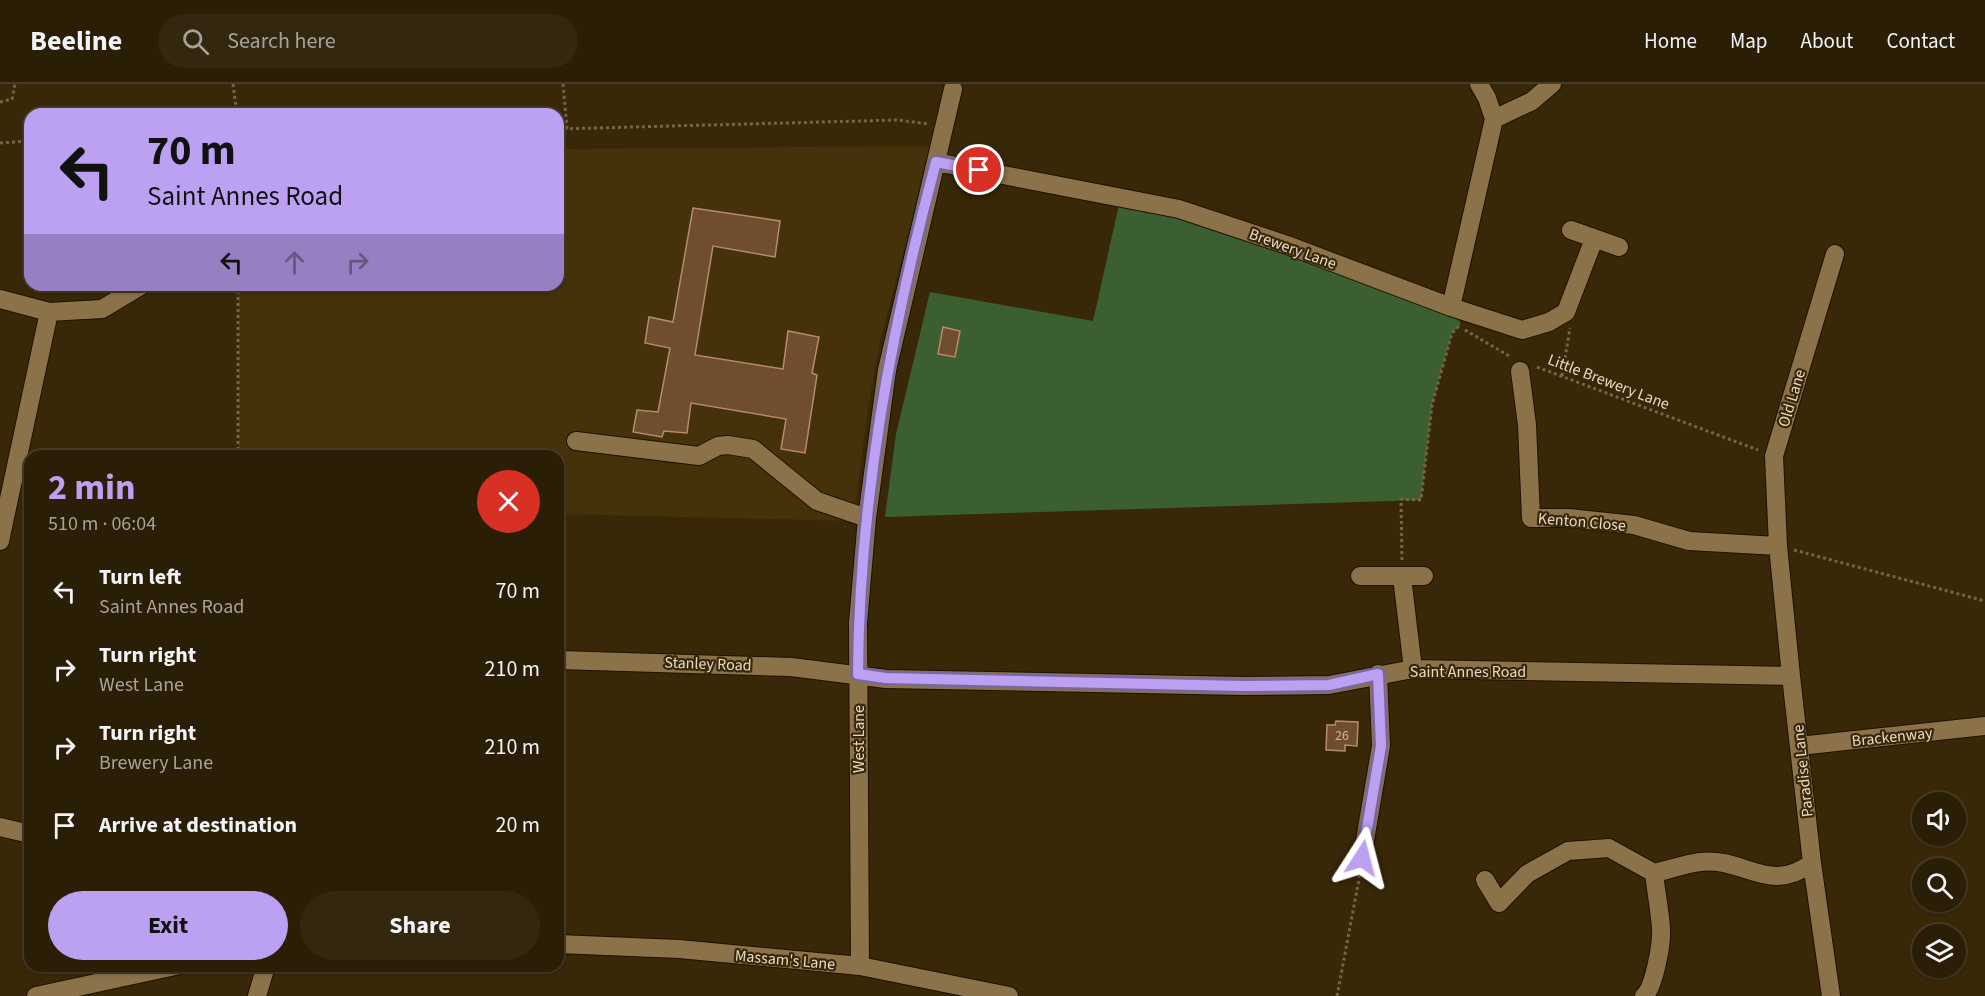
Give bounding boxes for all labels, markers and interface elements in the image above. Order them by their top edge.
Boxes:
search box [158,14,578,68]
text: Beeline [30,21,122,61]
icon: search [179,25,212,58]
text: Search here [227,25,336,57]
text: Home [1644,26,1697,56]
text: Map [1730,26,1768,56]
text: About [1801,26,1853,56]
text: Contact [1886,26,1955,56]
text: 70 m [147,121,236,181]
icon: left [48,132,126,210]
pin [953,144,1004,195]
icon: arrive [962,153,995,186]
text: Saint Annes Road [147,177,343,216]
street label: Brewery Lane [1246,223,1339,275]
icon: left [215,246,248,279]
icon: ahead [278,246,311,279]
icon: right [341,246,374,279]
street label: Little Brewery Lane [1545,349,1673,415]
street label: Old Lane [1773,367,1811,430]
text: 2 min [48,462,136,513]
button: close [477,470,540,533]
street label: Kenton Close [1537,507,1627,537]
text: 510 m · 06:04 [48,510,156,538]
text: Turn left [99,561,181,593]
icon: left [48,575,81,608]
text: 70 m [495,575,540,607]
text: Saint Annes Road [99,593,244,621]
text: Turn right [99,639,196,671]
street label: Stanley Road [664,651,752,677]
icon: right [48,653,81,686]
text: 210 m [485,653,540,685]
street label: Saint Annes Road [1410,661,1526,683]
text: West Lane [99,671,184,699]
street label: West Lane [848,705,870,773]
text: Turn right [99,717,196,749]
street label: Brackenway [1851,722,1934,752]
street label: Paradise Lane [1787,724,1819,818]
house number: 26 [1335,726,1349,746]
icon: right [48,731,81,764]
text: 210 m [485,731,540,763]
text: Brewery Lane [99,749,213,777]
map controls [1912,792,1966,978]
button: sound [1912,792,1966,846]
icon: arrive [48,809,81,842]
text: Arrive at destination [99,809,297,841]
text: 20 m [495,809,540,841]
position arrow [1330,826,1394,890]
button: search [1912,858,1966,912]
button: Exit [48,891,288,960]
button: Share [300,891,540,960]
button: layers [1912,924,1966,978]
street label: Massam's Lane [734,945,836,975]

